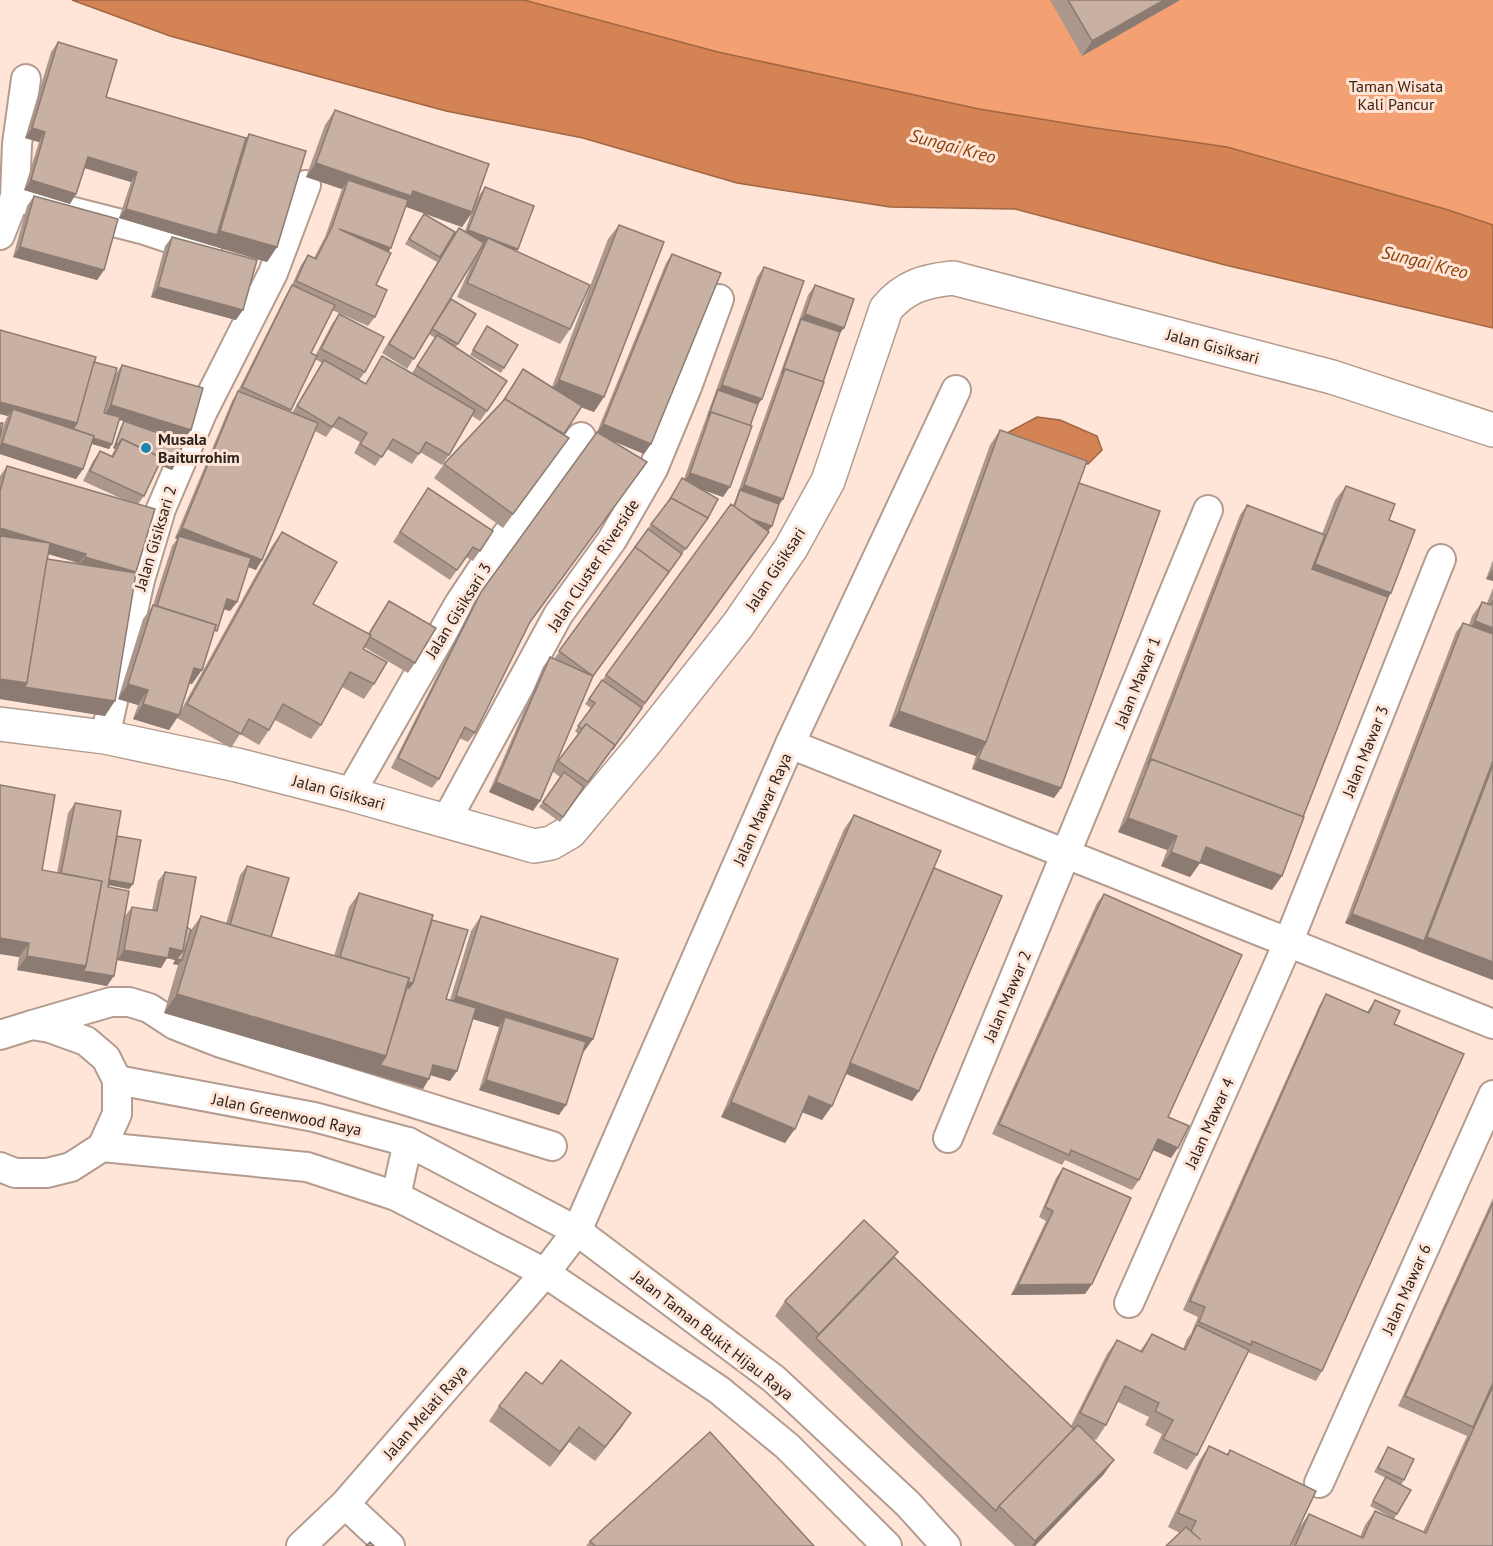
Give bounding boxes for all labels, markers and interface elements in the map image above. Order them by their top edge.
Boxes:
park label: Taman Wisata Kali Pancur [1349,76,1443,114]
water label: Sungai Kreo [907,123,999,169]
water label: Sungai Kreo [1379,240,1471,284]
street label: Jalan Gisiksari [1163,324,1262,368]
place label: Musala Baiturrohim [158,429,240,467]
marker: Musala Baiturrohim [139,441,153,455]
street label: Jalan Gisiksari 2 [129,483,180,594]
street label: Jalan Cluster Riverside [542,495,643,636]
street label: Jalan Gisiksari [740,524,809,615]
street label: Jalan Gisiksari 3 [420,559,495,662]
street label: Jalan Mawar 1 [1109,633,1164,732]
street label: Jalan Mawar 3 [1337,702,1392,801]
street label: Jalan Mawar Raya [728,750,796,869]
street label: Jalan Gisiksari [289,770,388,814]
street label: Jalan Mawar 2 [978,947,1035,1045]
street label: Jalan Mawar 4 [1180,1074,1238,1172]
street label: Jalan Greenwood Raya [209,1088,364,1140]
street label: Jalan Mawar 6 [1377,1241,1435,1338]
street label: Jalan Taman Bukit Hijau Raya [628,1265,798,1404]
street label: Jalan Melati Raya [378,1361,471,1464]

